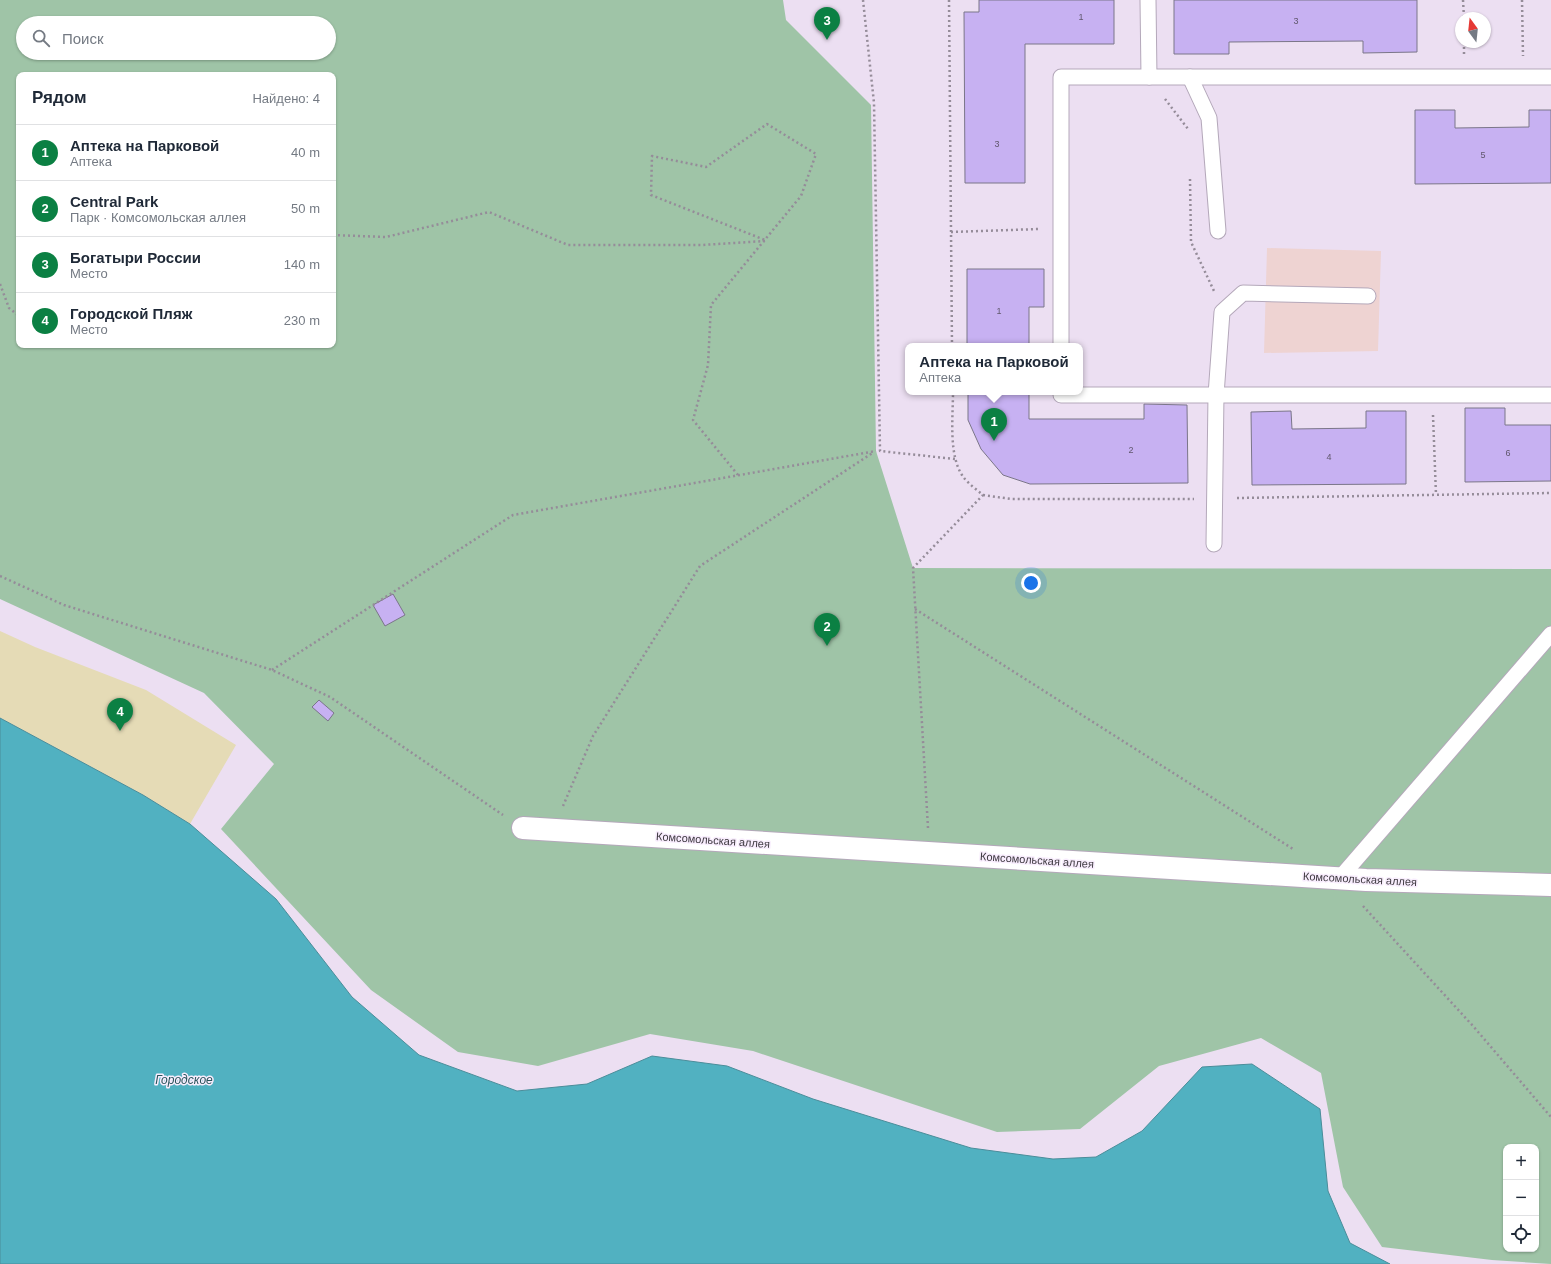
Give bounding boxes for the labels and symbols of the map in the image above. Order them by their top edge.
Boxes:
pin: 3 [814,7,840,40]
house number: 1 [1078,12,1084,22]
north arrow [1455,12,1491,48]
house number: 3 [1293,16,1299,26]
house number: 3 [994,139,1000,149]
house number: 5 [1480,150,1486,160]
house number: 1 [996,306,1002,316]
pin: 1 [981,408,1007,441]
house number: 2 [1128,445,1134,455]
house number: 6 [1505,448,1511,458]
house number: 4 [1326,452,1332,462]
your location [1021,573,1041,593]
pin: 2 [814,613,840,646]
pin: 4 [107,698,133,731]
street label: Комсомольская аллея [656,830,770,850]
street label: Комсомольская аллея [980,850,1094,870]
street label: Комсомольская аллея [1303,870,1417,888]
water label: Городское [155,1073,213,1087]

